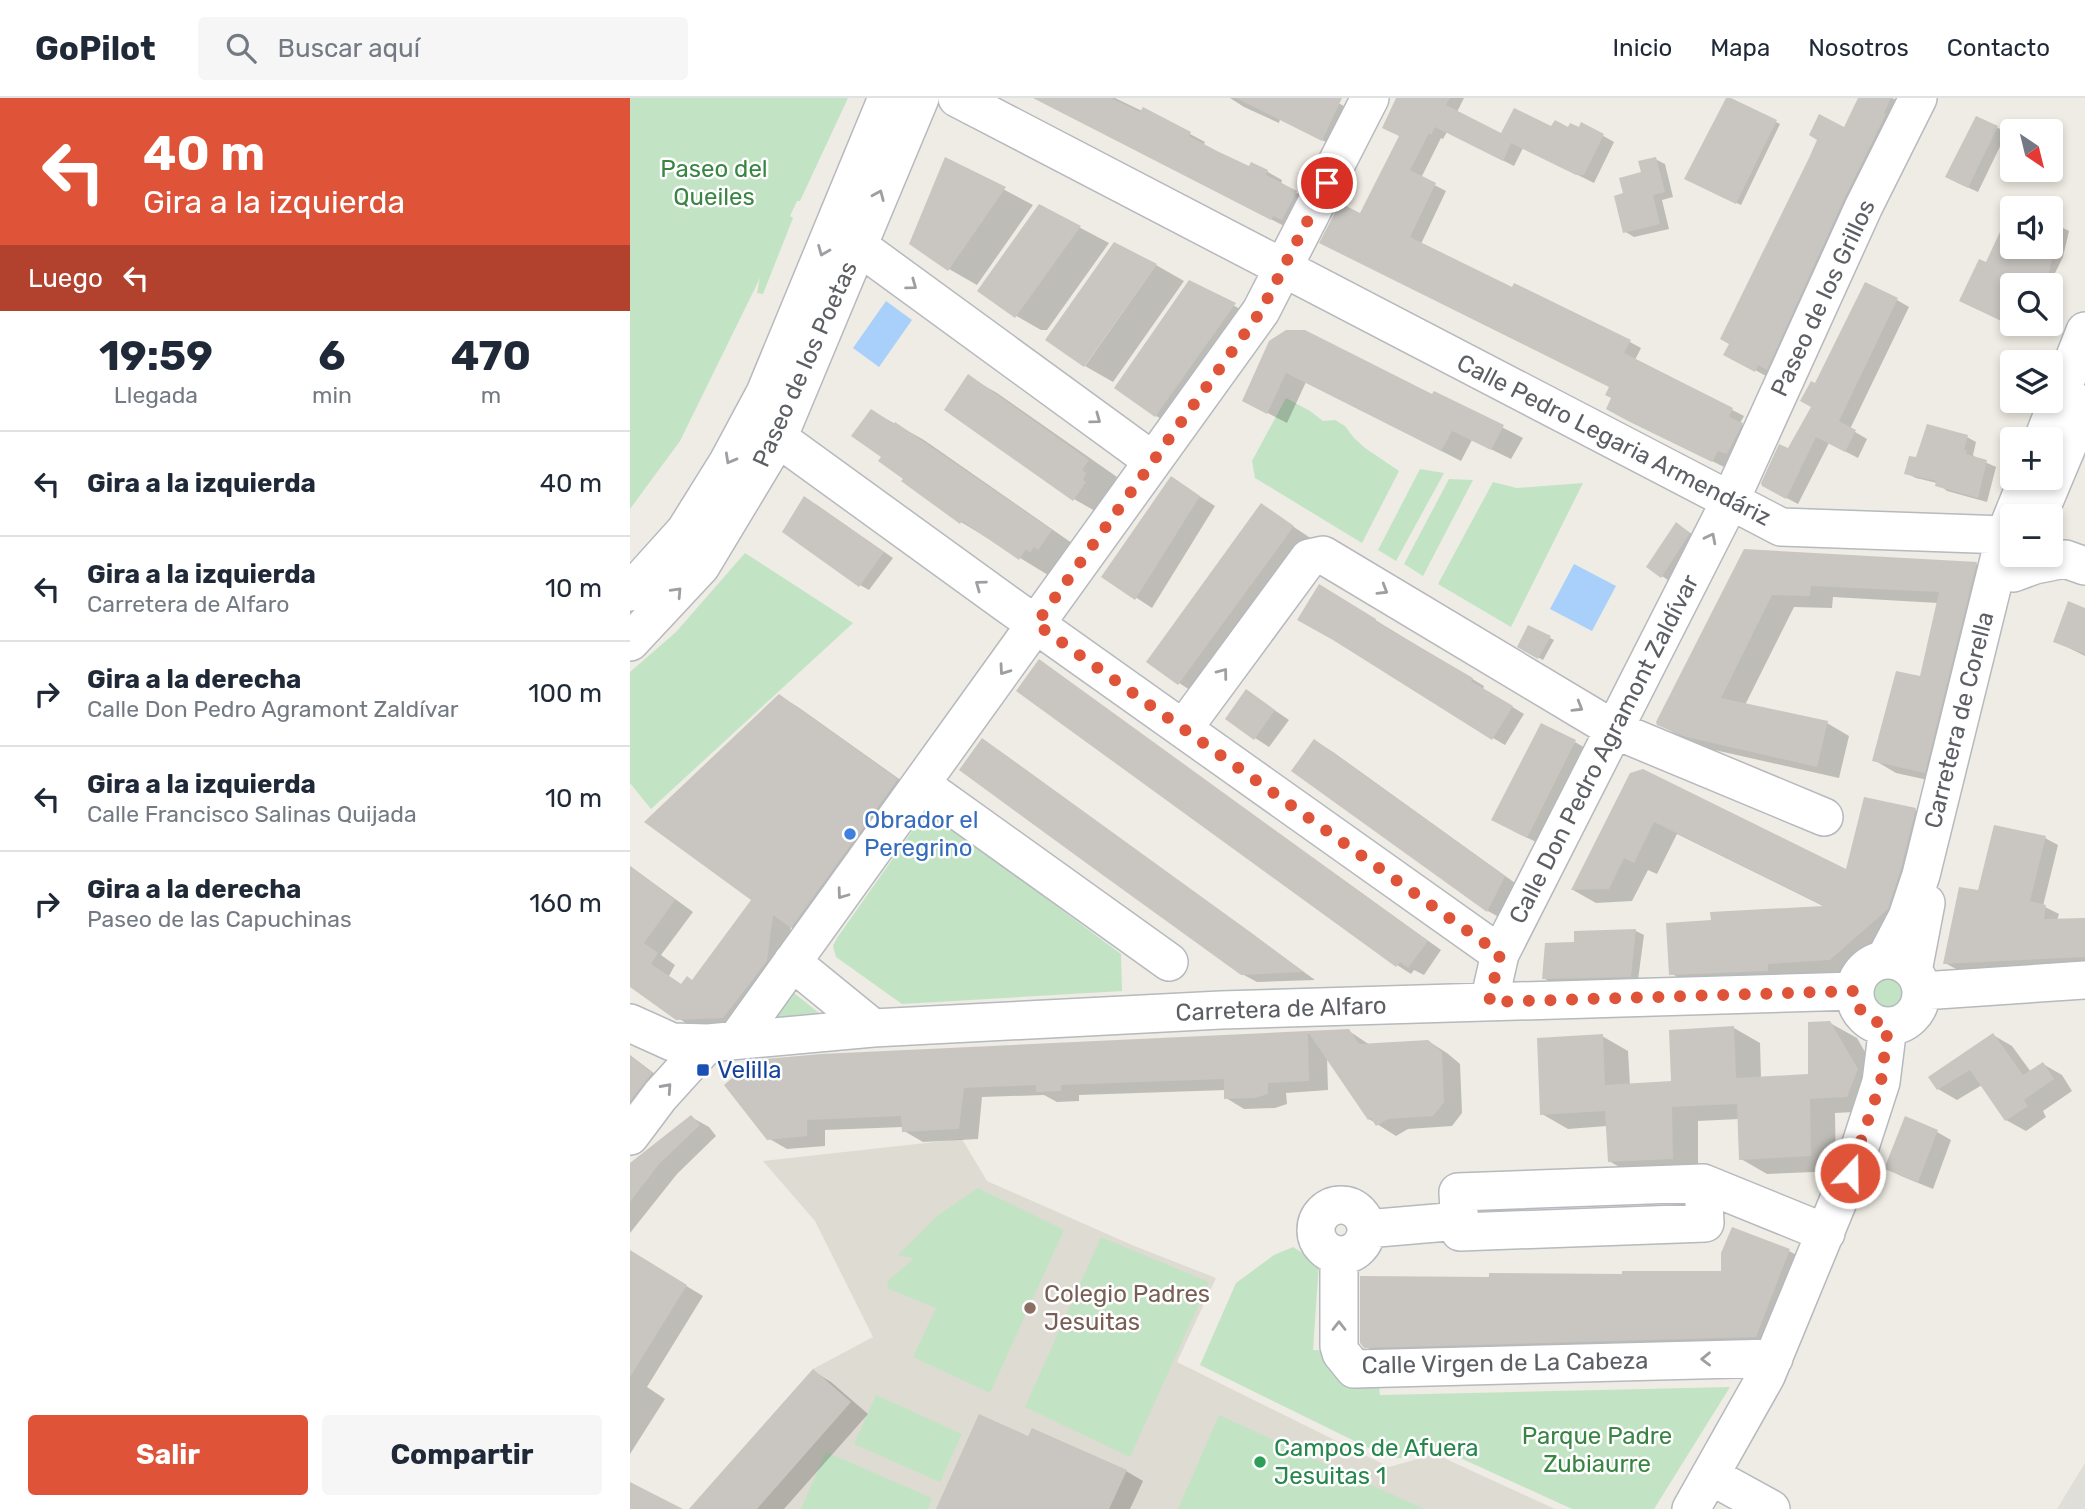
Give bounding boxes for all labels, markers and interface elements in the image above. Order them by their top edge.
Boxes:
search box [198,17,688,80]
text: GoPilot [35,29,156,68]
icon: search [222,29,260,67]
text: Buscar aquí [278,33,420,64]
text: Inicio [1613,34,1672,62]
text: Mapa [1710,34,1770,62]
text: Nosotros [1808,34,1909,62]
text: Contacto [1947,34,2050,62]
north arrow [2000,119,2063,182]
map controls [2000,119,2063,567]
text: 40 m [143,124,265,182]
icon: left [28,126,119,217]
pin [1297,153,1357,213]
park label: Paseo del Queiles [660,155,768,211]
icon: arrive [1308,164,1346,202]
text: Gira a la izquierda [143,183,405,221]
one-way arrow [870,190,884,202]
street label: Paseo de los Grillos [1765,195,1881,401]
button: sound [2000,196,2063,259]
one-way arrow [817,244,831,257]
street label: Paseo de los Poetas [747,257,863,471]
icon: left [117,259,155,297]
text: Luego [28,263,103,294]
button: search [2000,273,2063,336]
one-way arrow [905,277,917,289]
text: 19:59 [99,331,213,381]
text: 6 [318,331,346,381]
text: 470 [451,331,531,381]
street label: Calle Pedro Legaria Armendáriz [1452,348,1776,532]
button: layers [2000,350,2063,413]
text: Llegada [114,381,198,409]
text: min [312,381,352,409]
text: m [481,381,501,409]
one-way arrow [1088,411,1101,424]
button: + [2000,427,2063,490]
one-way arrow [724,451,738,464]
icon: left [28,465,66,503]
text: Gira a la izquierda [87,468,316,499]
text: 40 m [540,468,602,499]
button: − [2000,504,2063,567]
one-way arrow [1703,532,1716,545]
text: Gira a la izquierda [87,559,316,590]
icon: left [28,570,66,608]
street label: Calle Don Pedro Agramont Zaldívar [1504,570,1704,928]
text: 10 m [545,573,602,604]
one-way arrow [975,581,988,593]
one-way arrow [1375,582,1388,595]
one-way arrow [668,587,681,600]
text: Carretera de Alfaro [87,590,290,618]
street label: Carretera de Corella [1919,609,1999,831]
one-way arrow [1000,662,1012,675]
text: Gira a la derecha [87,664,301,695]
one-way arrow [1215,668,1228,681]
icon: right [28,675,66,713]
text: 100 m [528,678,602,709]
text: Calle Don Pedro Agramont Zaldívar [87,695,459,723]
one-way arrow [1570,699,1583,712]
text: Gira a la izquierda [87,769,316,800]
icon: left [28,780,66,818]
text: 10 m [545,783,602,814]
text: Calle Francisco Salinas Quijada [87,800,417,828]
place label: Obrador el Peregrino [864,806,978,862]
marker: Obrador el Peregrino [842,826,858,842]
text: Gira a la derecha [87,874,301,905]
icon: right [28,885,66,923]
one-way arrow [838,886,850,899]
text: 160 m [529,888,602,919]
text: Paseo de las Capuchinas [87,905,352,933]
street label: Carretera de Alfaro [1175,991,1387,1027]
place label: Velilla [717,1056,781,1084]
marker: Velilla [695,1062,711,1078]
one-way arrow [659,1083,672,1096]
position arrow [1813,1136,1887,1210]
place label: Colegio Padres Jesuitas [1044,1280,1210,1336]
marker: Colegio Padres Jesuitas [1022,1300,1038,1316]
one-way arrow [1331,1321,1347,1331]
street label: Calle Virgen de La Cabeza [1361,1347,1649,1379]
one-way arrow [1700,1352,1711,1367]
button: Salir [28,1415,308,1495]
button: Compartir [322,1415,602,1495]
park label: Parque Padre Zubiaurre [1522,1422,1672,1478]
place label: Campos de Afuera Jesuitas 1 [1274,1434,1479,1490]
marker: Campos de Afuera Jesuitas 1 [1252,1454,1268,1470]

